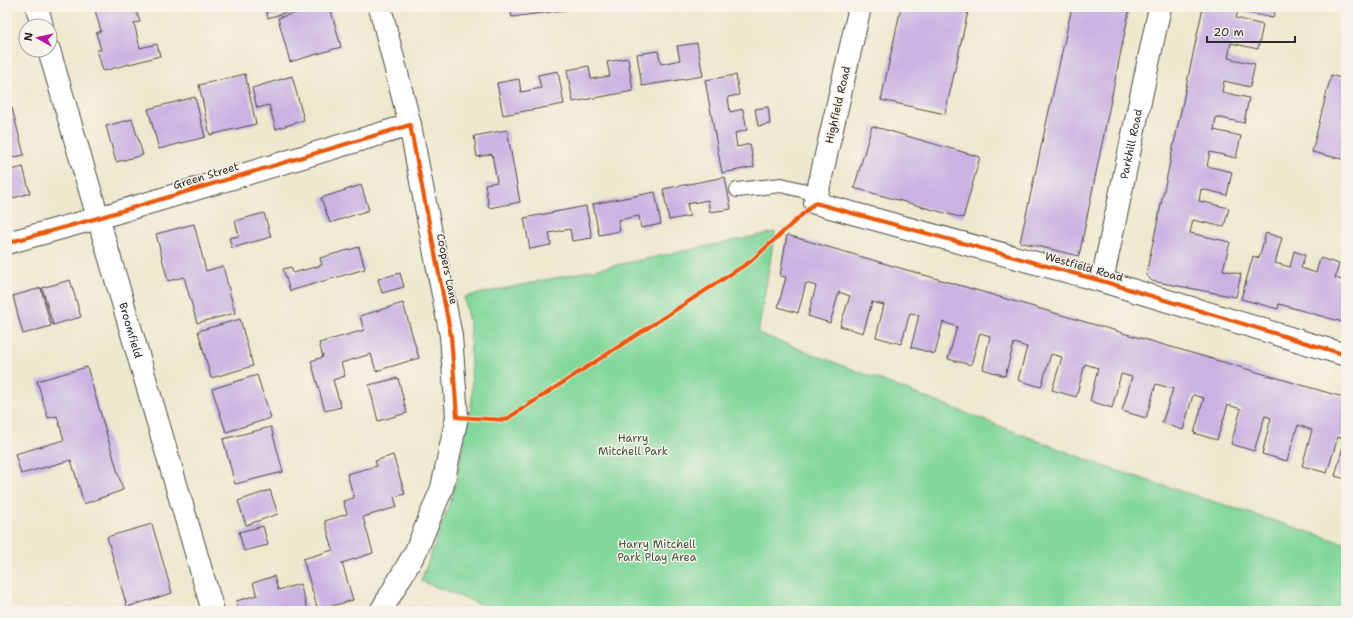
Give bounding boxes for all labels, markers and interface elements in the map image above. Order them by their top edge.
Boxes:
north arrow [18,18,58,58]
scale bar [1207,18,1295,44]
text: 20 m [1213,24,1244,40]
text: N [21,31,37,42]
street label: Highfield Road [822,65,854,145]
street label: Parkhill Road [1116,108,1146,180]
street label: Green Street [171,159,241,193]
street label: Coopers Lane [433,232,461,306]
street label: Westfield Road [1043,249,1125,285]
street label: Broomfield [116,301,146,360]
park label: Harry Mitchell Park [598,431,668,459]
park label: Harry Mitchell Park Play Area [617,537,697,565]

